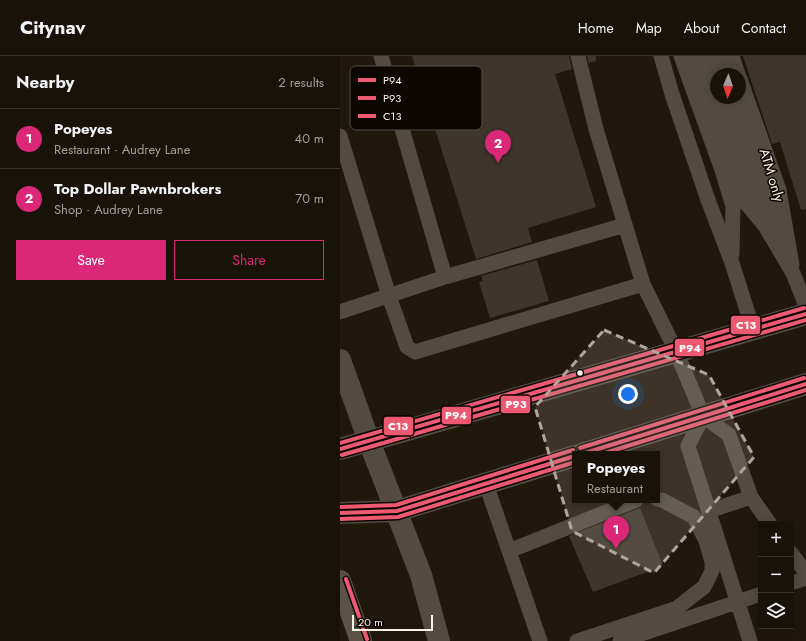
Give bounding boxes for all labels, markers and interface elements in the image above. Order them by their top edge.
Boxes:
text: Citynav [20,14,86,41]
text: Home [578,18,614,38]
text: Map [636,18,662,38]
text: About [684,18,719,38]
text: Contact [741,18,786,38]
legend [350,66,482,130]
north arrow [710,68,746,104]
text: Nearby [16,70,74,94]
text: P94 [383,72,402,88]
text: 2 results [278,73,324,92]
text: P93 [383,90,401,106]
text: C13 [383,108,402,124]
text: Popeyes [54,118,112,140]
text: 1 [26,129,32,148]
text: 40 m [295,129,324,148]
pin: 2 [485,130,511,163]
text: Restaurant · Audrey Lane [54,140,190,159]
street label: ATM only [754,146,790,205]
text: Top Dollar Pawnbrokers [54,178,221,200]
text: 2 [25,189,33,208]
text: 70 m [295,189,324,208]
text: Shop · Audrey Lane [54,200,163,219]
button: Save [16,240,166,280]
button: Share [174,240,324,280]
line badge: C13 [730,315,761,335]
text: C13 [736,317,756,333]
line badge: P94 [674,338,705,357]
text: P94 [679,340,701,356]
unlabelled marker [575,368,585,378]
your location [618,384,638,404]
line badge: P93 [500,395,531,414]
text: P93 [505,396,527,412]
line badge: P94 [441,406,472,425]
text: P94 [445,407,467,423]
line badge: C13 [383,416,414,436]
text: C13 [388,418,408,434]
popup [572,451,660,503]
text: Popeyes [587,457,645,479]
text: Restaurant [587,479,643,498]
pin: 1 [603,516,629,549]
map controls [758,521,794,629]
button: + [758,521,794,557]
button: − [758,557,794,593]
button: layers [758,593,794,629]
scale bar [352,613,433,632]
text: 20 m [358,614,383,630]

